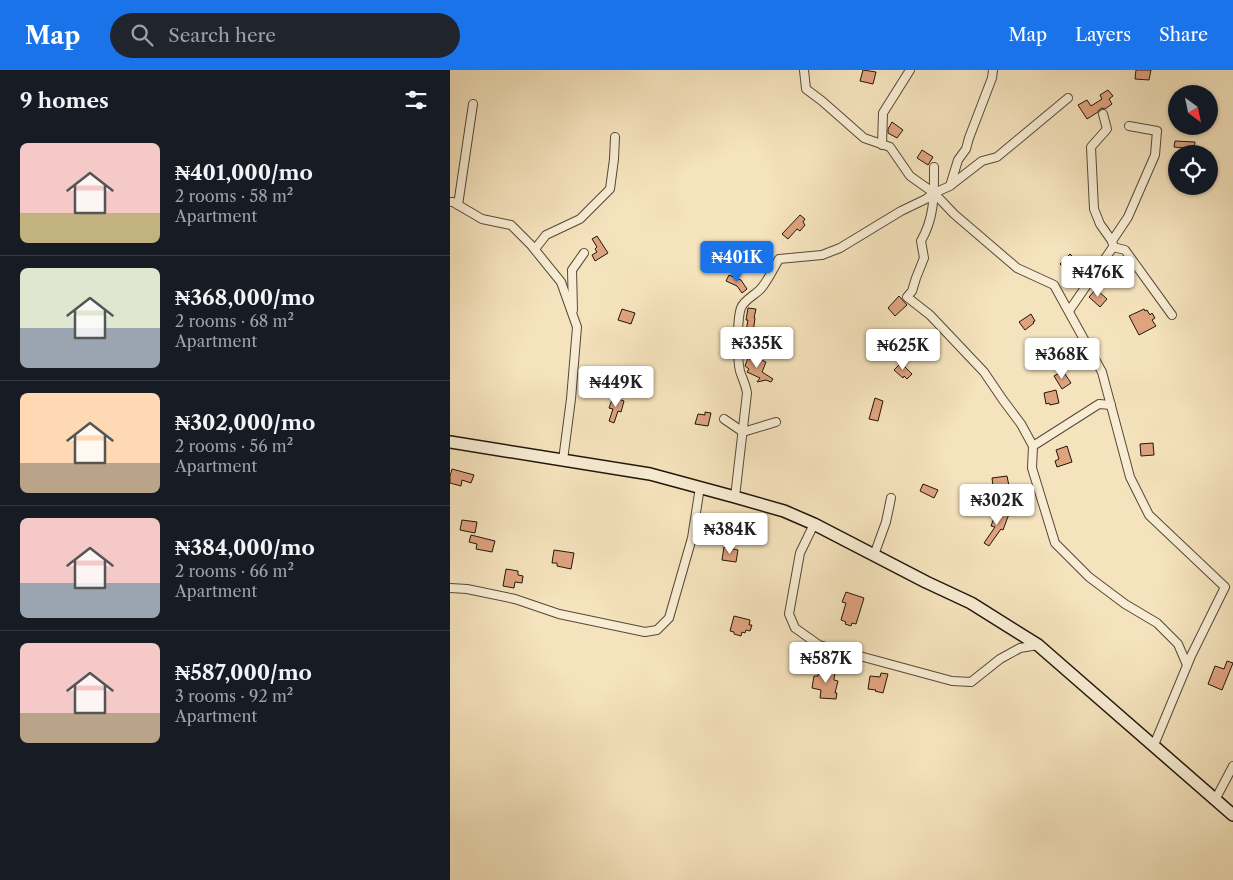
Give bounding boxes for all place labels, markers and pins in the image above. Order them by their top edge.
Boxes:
pin: ₦401K [702,240,772,283]
pin: ₦476K [1063,256,1133,298]
pin: ₦335K [722,326,792,369]
pin: ₦625K [868,328,938,371]
pin: ₦368K [1027,338,1097,380]
pin: ₦449K [581,366,651,408]
pin: ₦302K [962,484,1032,526]
pin: ₦384K [695,512,765,555]
pin: ₦587K [791,642,861,684]

